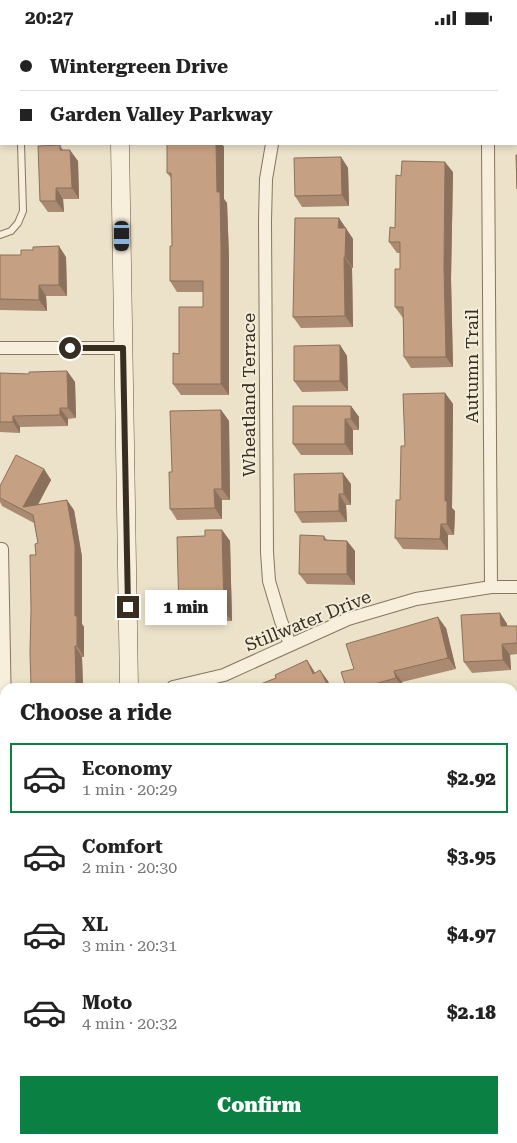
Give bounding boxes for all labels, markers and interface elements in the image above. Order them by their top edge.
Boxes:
text: 20:27 [25,6,74,29]
text: Wintergreen Drive [50,55,228,78]
text: Garden Valley Parkway [50,103,273,126]
car [114,221,129,251]
street label: Autumn Trail [461,308,482,423]
street label: Wheatland Terrace [238,313,259,477]
route start [59,337,81,359]
street label: Stillwater Drive [242,586,374,655]
callout: 1 min [146,589,228,625]
route end [117,596,139,618]
text: 1 min [164,598,208,617]
text: Choose a ride [20,700,172,725]
icon: car [22,756,67,801]
text: Economy [82,757,172,780]
text: $2.92 [447,767,496,790]
text: 1 min · 20:29 [82,780,177,799]
icon: car [22,834,67,879]
text: Comfort [82,835,163,858]
text: $3.95 [447,845,496,868]
text: 2 min · 20:30 [82,858,177,877]
icon: car [22,912,67,957]
text: XL [82,913,108,936]
text: $4.97 [447,923,496,946]
text: 3 min · 20:31 [82,936,177,955]
icon: car [22,990,67,1035]
text: Moto [82,991,132,1014]
text: $2.18 [447,1001,496,1024]
text: 4 min · 20:32 [82,1014,177,1033]
button: Confirm [20,1076,498,1134]

